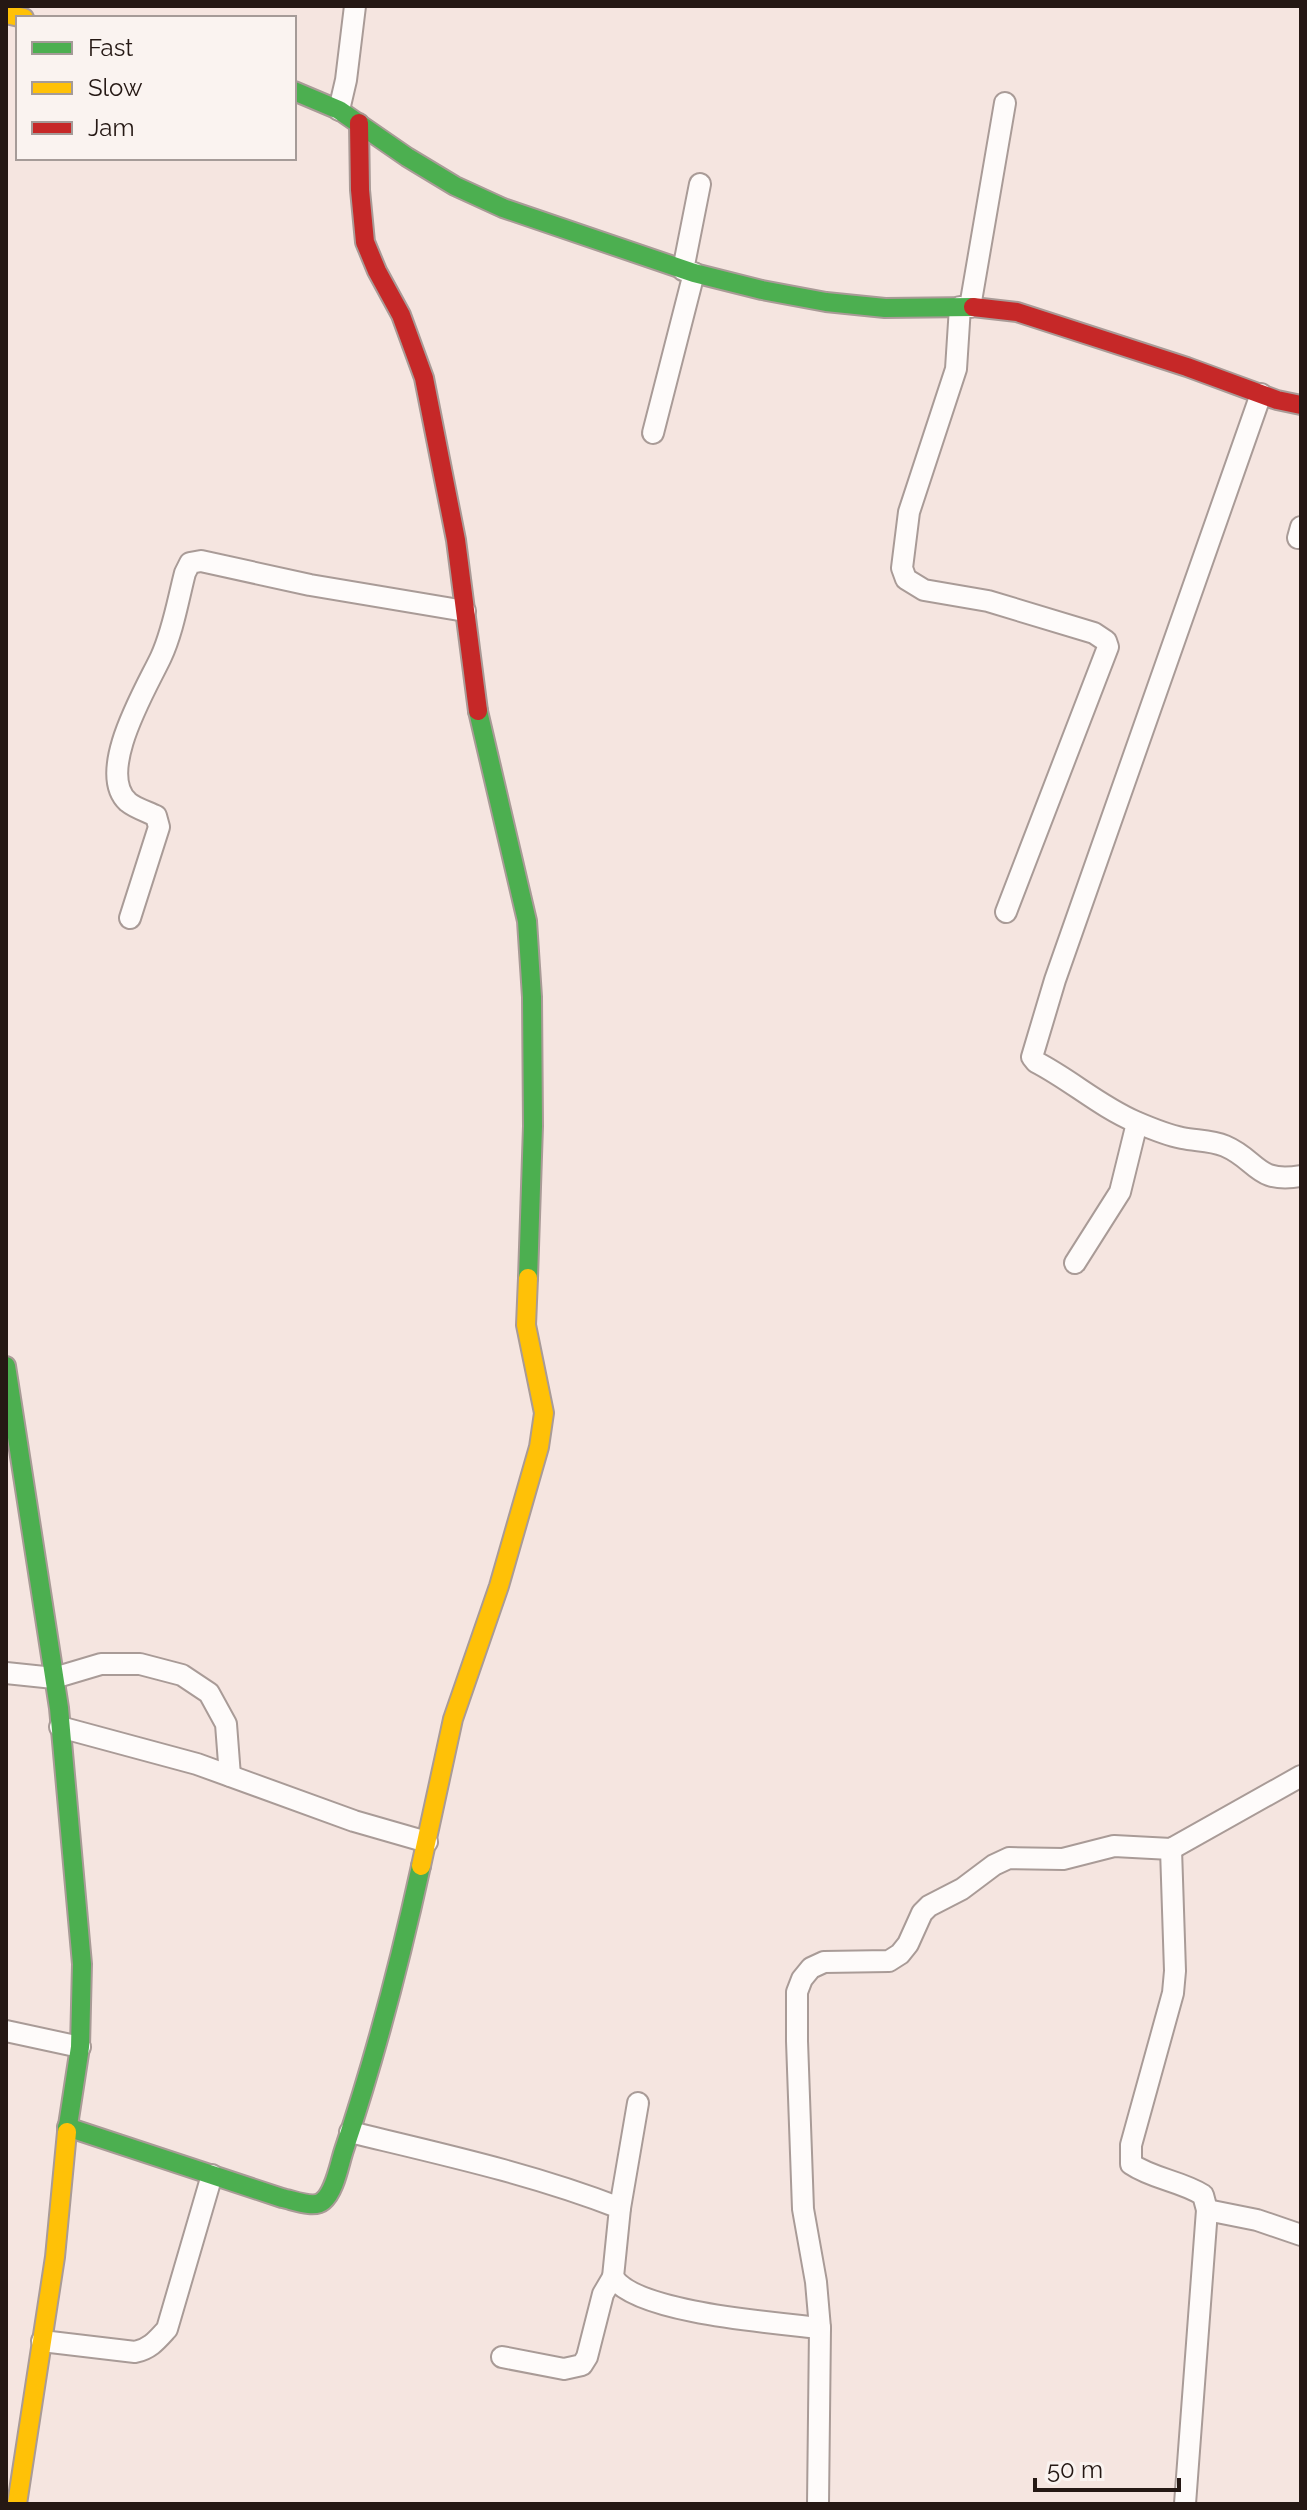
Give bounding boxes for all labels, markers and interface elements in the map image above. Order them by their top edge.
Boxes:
legend [16,16,296,160]
text: Fast [88,33,133,62]
text: Slow [88,73,143,102]
text: Jam [88,113,134,142]
scale bar [1035,2442,1179,2492]
text: 50 m [1047,2455,1103,2484]

